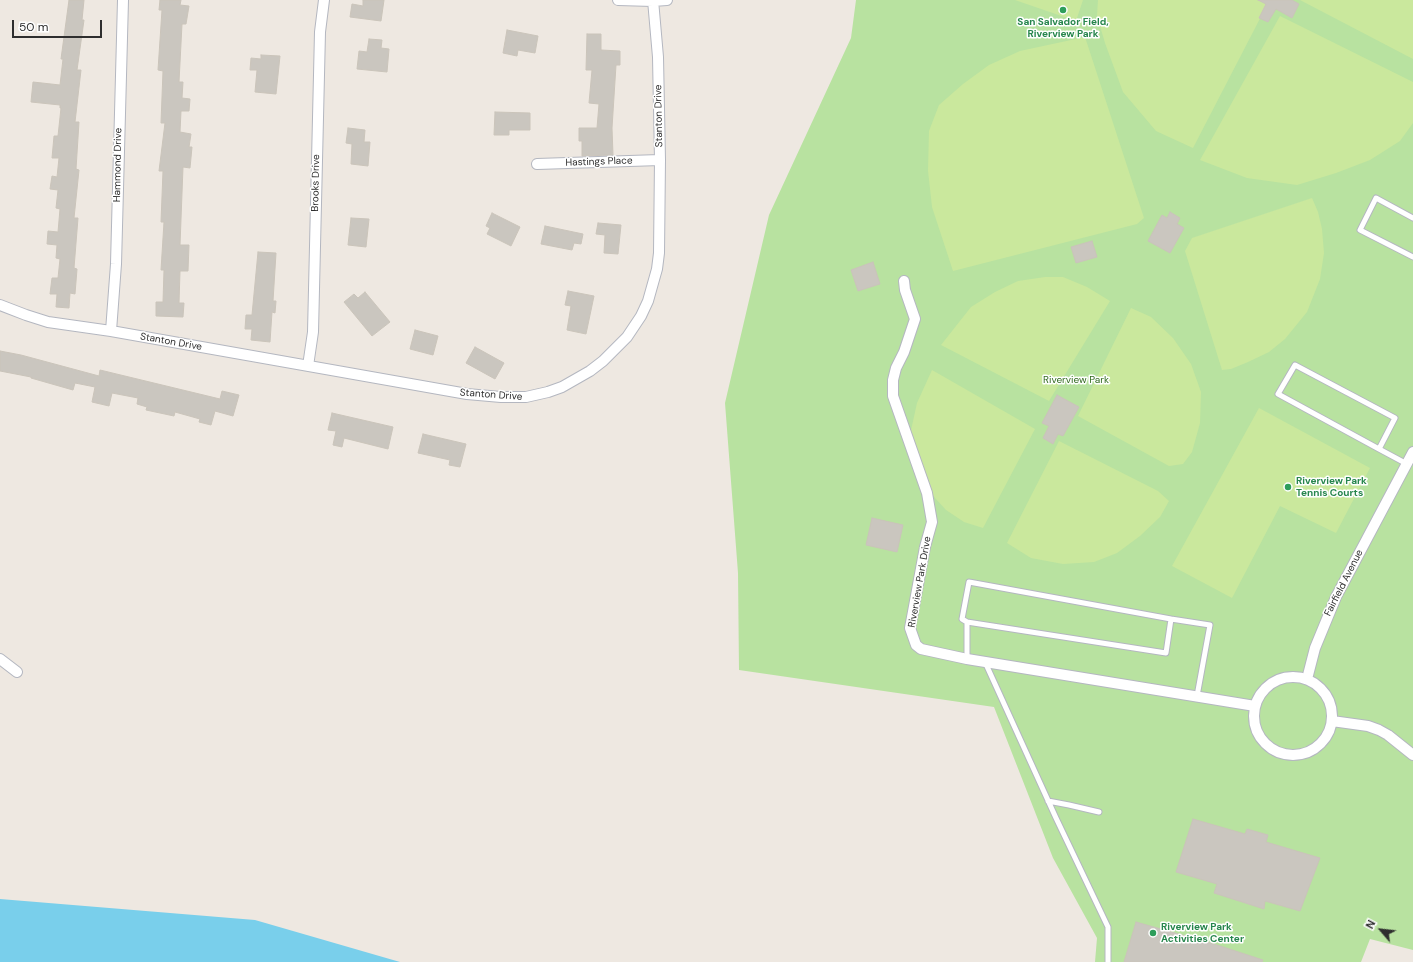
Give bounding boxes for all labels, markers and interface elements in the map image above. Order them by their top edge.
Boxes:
marker: San Salvador Field, Riverview Park [1058,5,1068,15]
scale bar [14,12,104,38]
place label: San Salvador Field, Riverview Park [1017,16,1109,40]
text: 50 m [19,19,48,35]
street label: Stanton Drive [652,85,666,147]
street label: Hammond Drive [111,128,125,202]
street label: Brooks Drive [309,154,323,212]
street label: Hastings Place [565,155,633,169]
street label: Stanton Drive [139,331,203,353]
park label: Riverview Park [1043,374,1109,386]
street label: Stanton Drive [459,387,523,403]
place label: Riverview Park Tennis Courts [1296,475,1367,498]
marker: Riverview Park Tennis Courts [1283,482,1293,492]
street label: Riverview Park Drive [906,536,934,628]
street label: Fairfield Avenue [1322,548,1366,618]
north arrow [1361,910,1401,950]
text: N [1362,918,1378,931]
place label: Riverview Park Activities Center [1161,921,1244,944]
marker: Riverview Park Activities Center [1148,928,1158,938]

